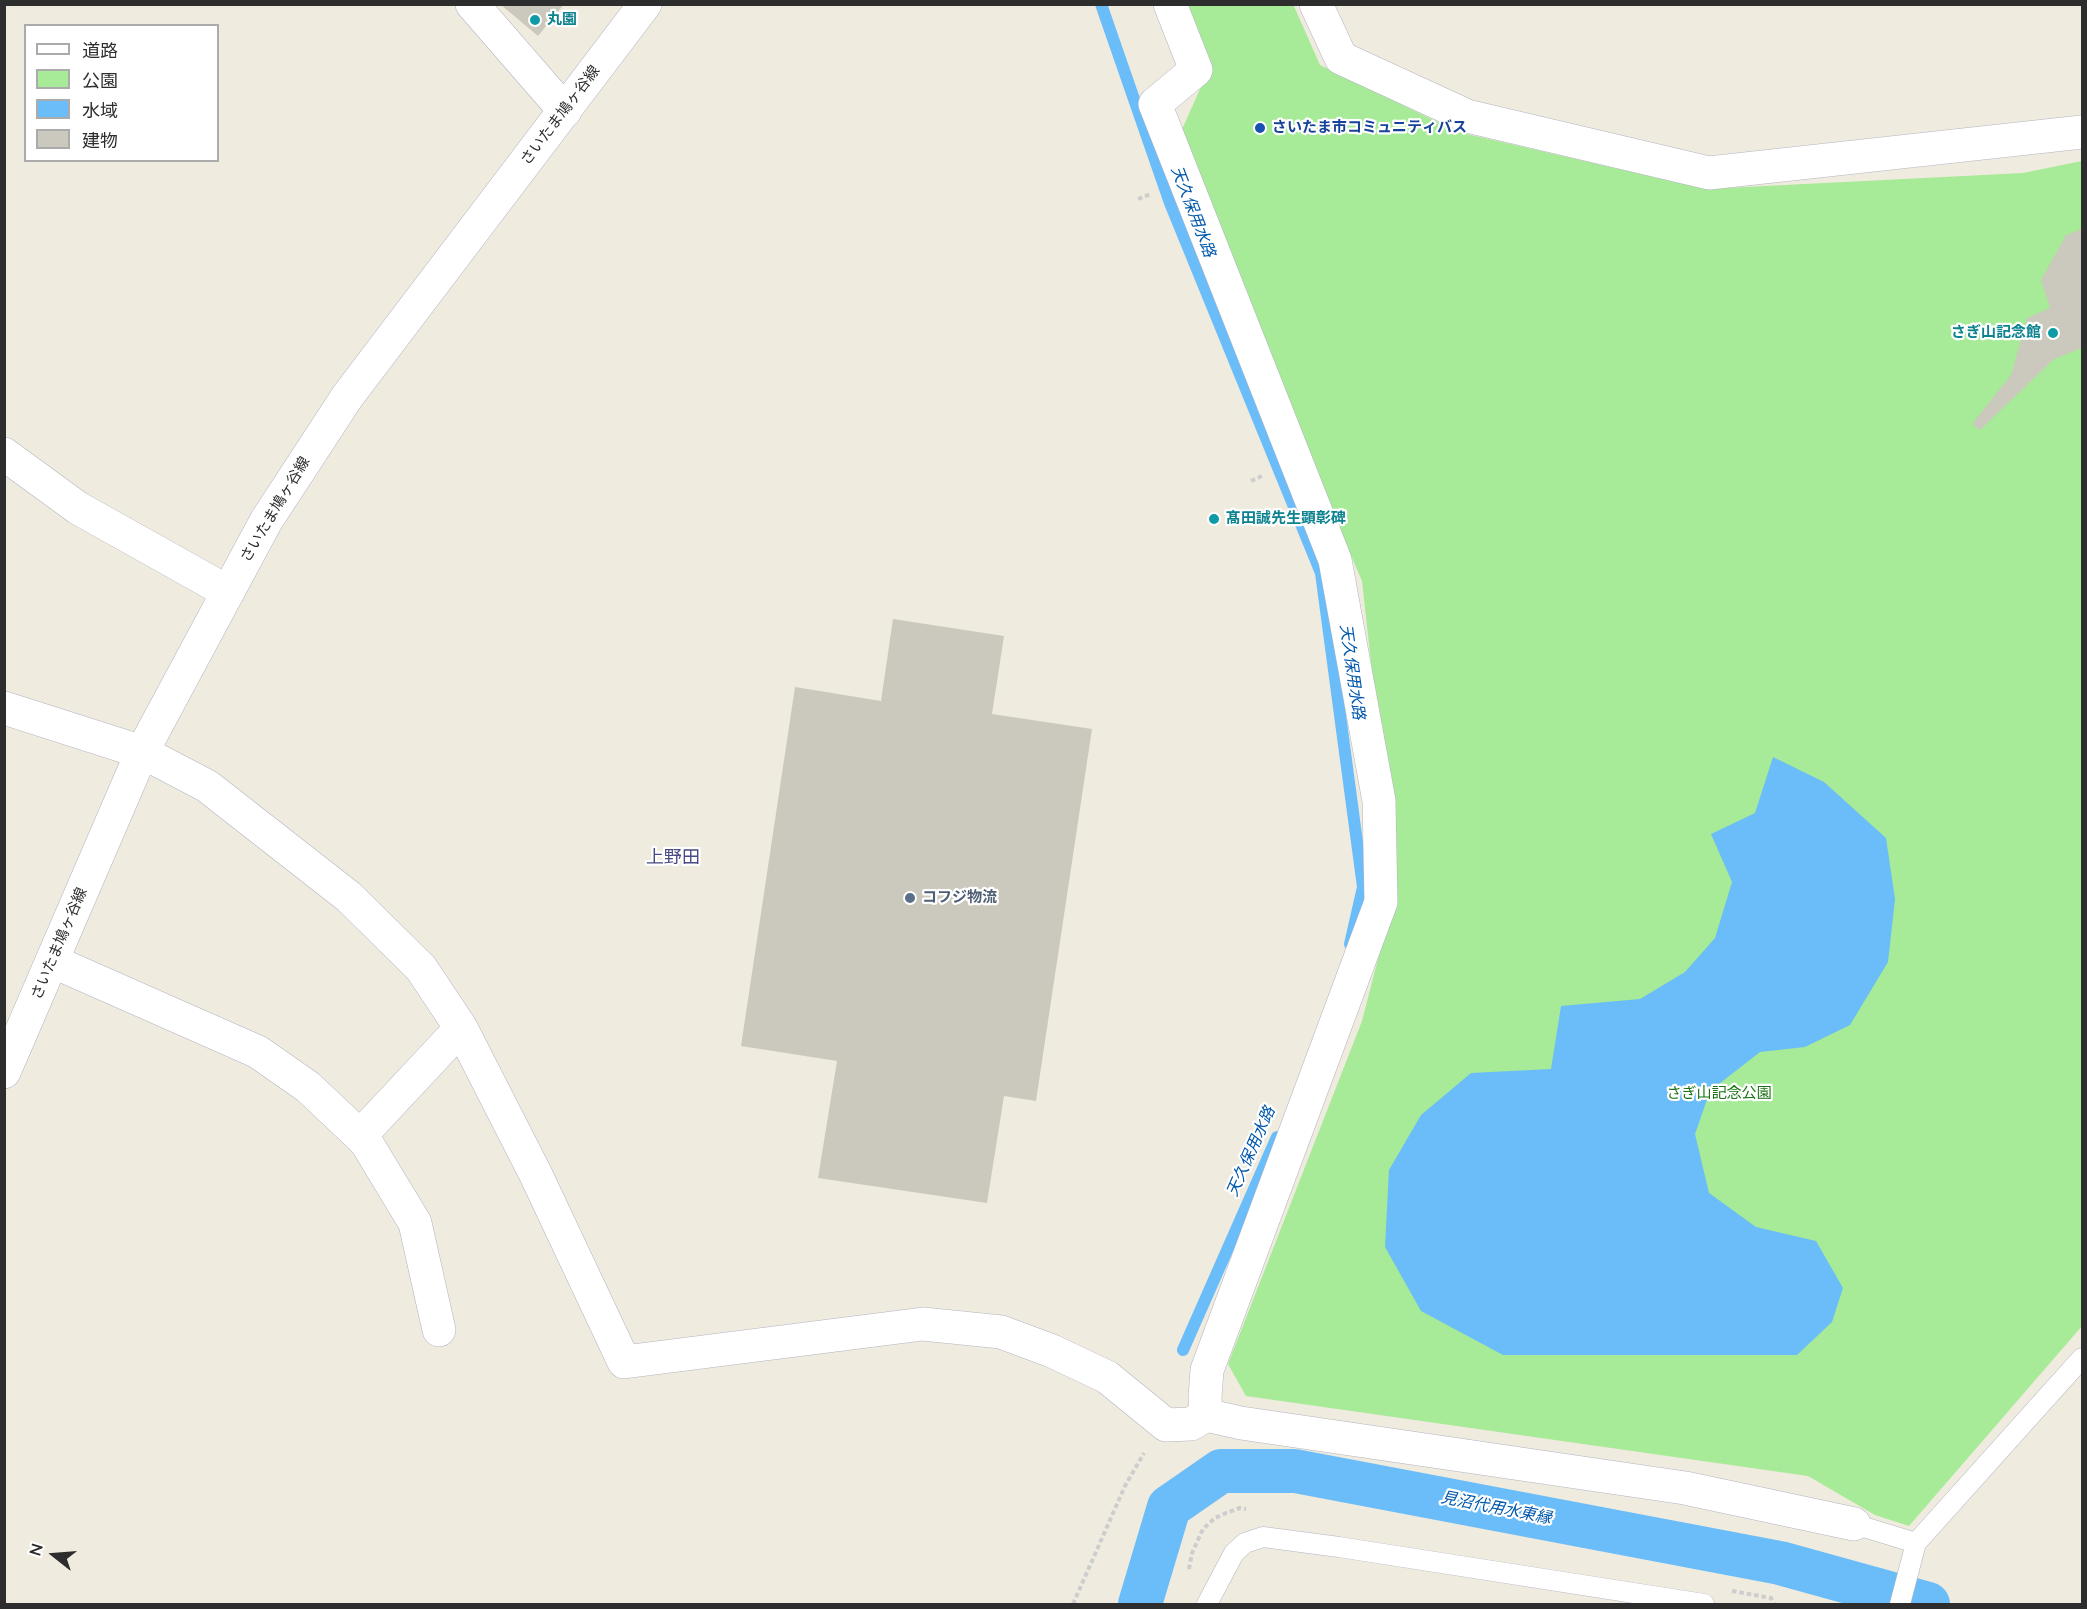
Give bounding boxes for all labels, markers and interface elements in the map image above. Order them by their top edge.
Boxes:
place label: 丸園 [547,11,577,29]
marker: 丸園 [528,13,542,27]
legend [24,24,219,162]
text: 道路 [82,39,118,63]
street label: さいたま鳩ヶ谷線 [518,63,604,169]
text: 公園 [82,69,118,93]
text: 水域 [82,99,118,123]
place label: さいたま市コミュニティバス [1272,119,1467,137]
marker: さいたま市コミュニティバス [1253,121,1267,135]
text: 建物 [82,129,118,153]
water label: 天久保用水路 [1166,164,1218,260]
place label: さぎ山記念館 [1951,324,2041,342]
marker: さぎ山記念館 [2046,326,2060,340]
street label: さいたま鳩ヶ谷線 [237,454,315,566]
place label: 髙田誠先生顕彰碑 [1226,510,1346,528]
marker: 髙田誠先生顕彰碑 [1207,512,1221,526]
water label: 天久保用水路 [1335,623,1367,721]
district label: 上野田 [646,848,700,870]
street label: さいたま鳩ヶ谷線 [28,885,92,1003]
place label: コフジ物流 [922,889,997,907]
marker: コフジ物流 [903,891,917,905]
park label: さぎ山記念公園 [1667,1085,1771,1103]
water label: 天久保用水路 [1224,1104,1280,1200]
water label: 見沼代用水東縁 [1439,1489,1553,1529]
north arrow [24,1525,84,1585]
text: N [25,1541,49,1559]

